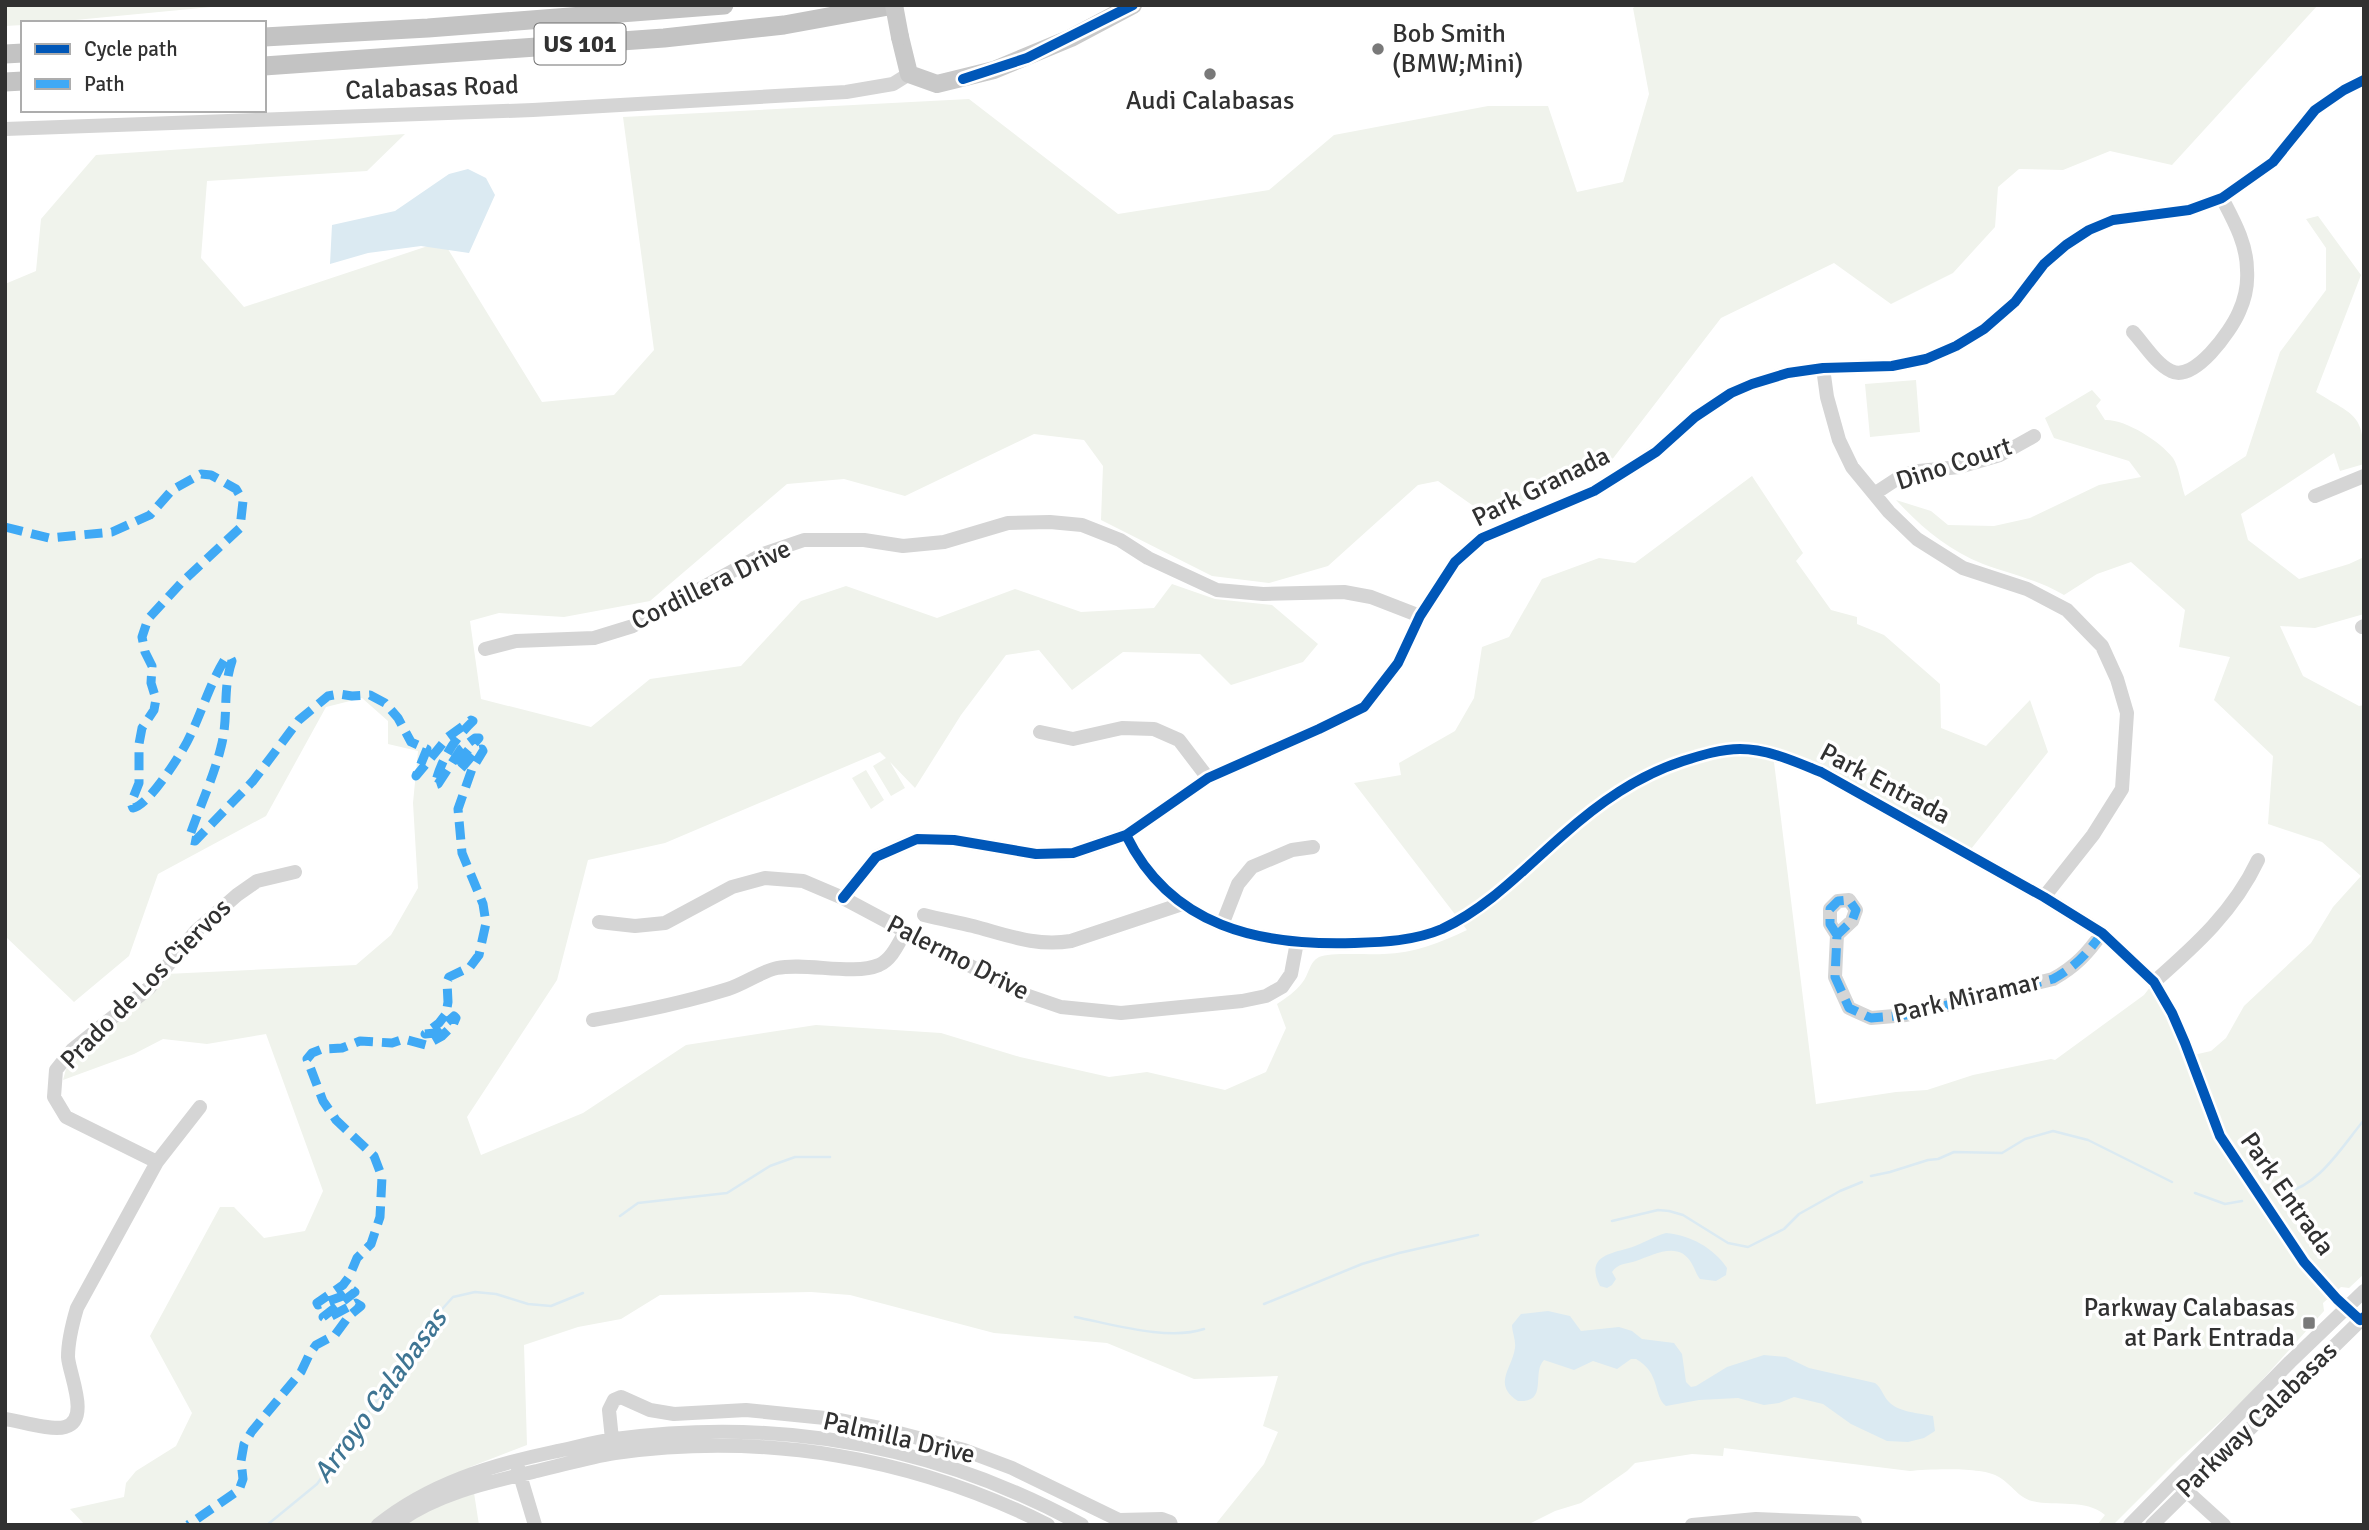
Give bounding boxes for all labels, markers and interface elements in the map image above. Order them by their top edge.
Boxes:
place label: Bob Smith (BMW;Mini) [1392,18,1523,80]
legend [21,21,266,112]
road number: US 101 [534,24,626,64]
text: Cycle path [84,36,178,62]
marker: Bob Smith (BMW;Mini) [1370,41,1386,57]
marker: Audi Calabasas [1202,66,1218,82]
street label: Calabasas Road [345,69,519,107]
text: Path [84,71,125,97]
place label: Audi Calabasas [1126,85,1294,117]
street label: Dino Court [1892,430,2016,498]
street label: Park Granada [1467,440,1615,534]
street label: Cordillera Drive [626,533,796,637]
street label: Park Entrada [1814,736,1956,832]
street label: Prado de Los Ciervos [54,892,238,1076]
street label: Palermo Drive [881,908,1035,1008]
street label: Park Miramar [1890,965,2044,1030]
street label: Park Entrada [2233,1126,2341,1262]
place label: Parkway Calabasas at Park Entrada [2083,1292,2295,1354]
water label: Arroyo Calabasas [306,1301,456,1489]
marker: Parkway Calabasas at Park Entrada [2301,1315,2317,1331]
street label: Parkway Calabasas [2170,1335,2344,1505]
street label: Palmilla Drive [820,1405,978,1471]

